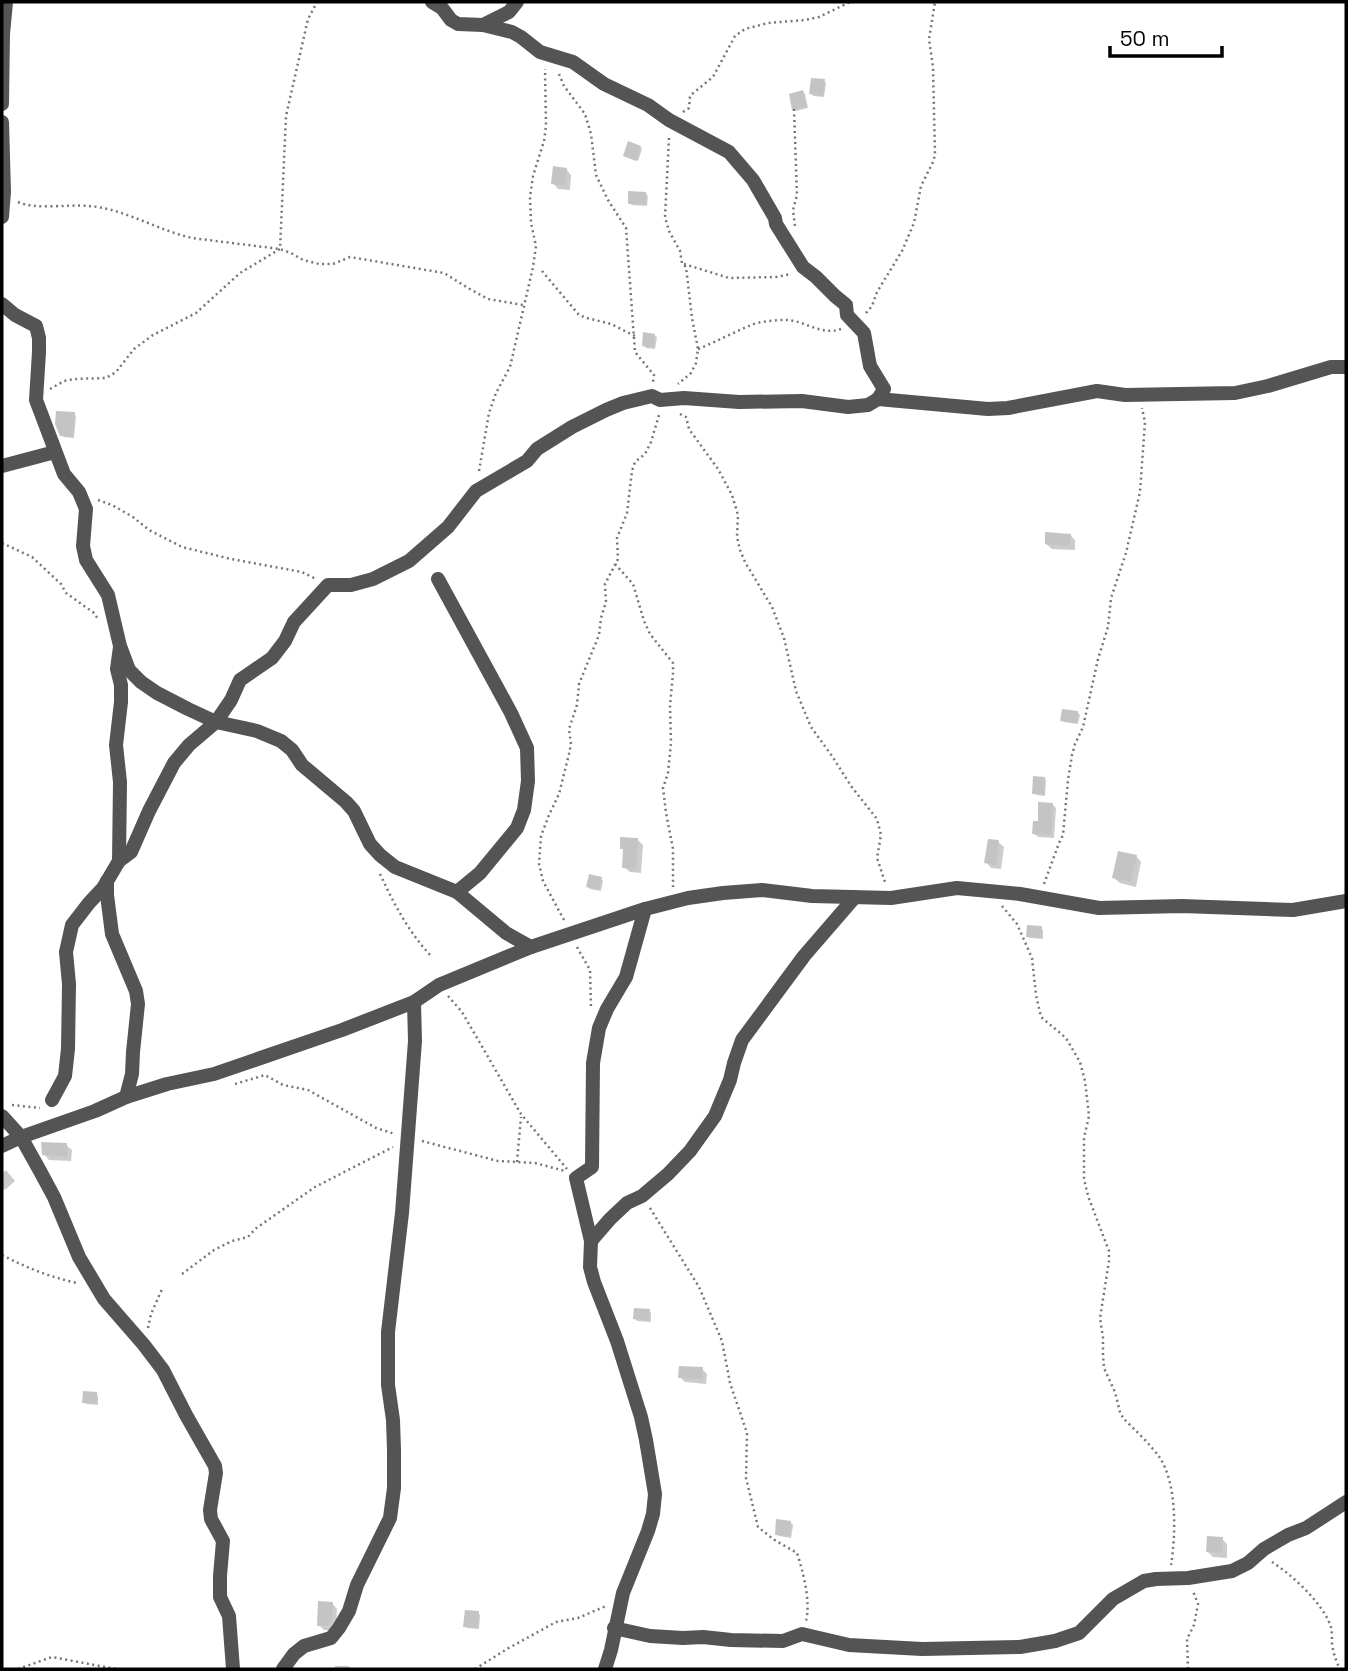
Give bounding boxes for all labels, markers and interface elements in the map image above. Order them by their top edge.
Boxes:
scale bar [1110,14,1222,58]
text: 50 m [1120,25,1170,52]

